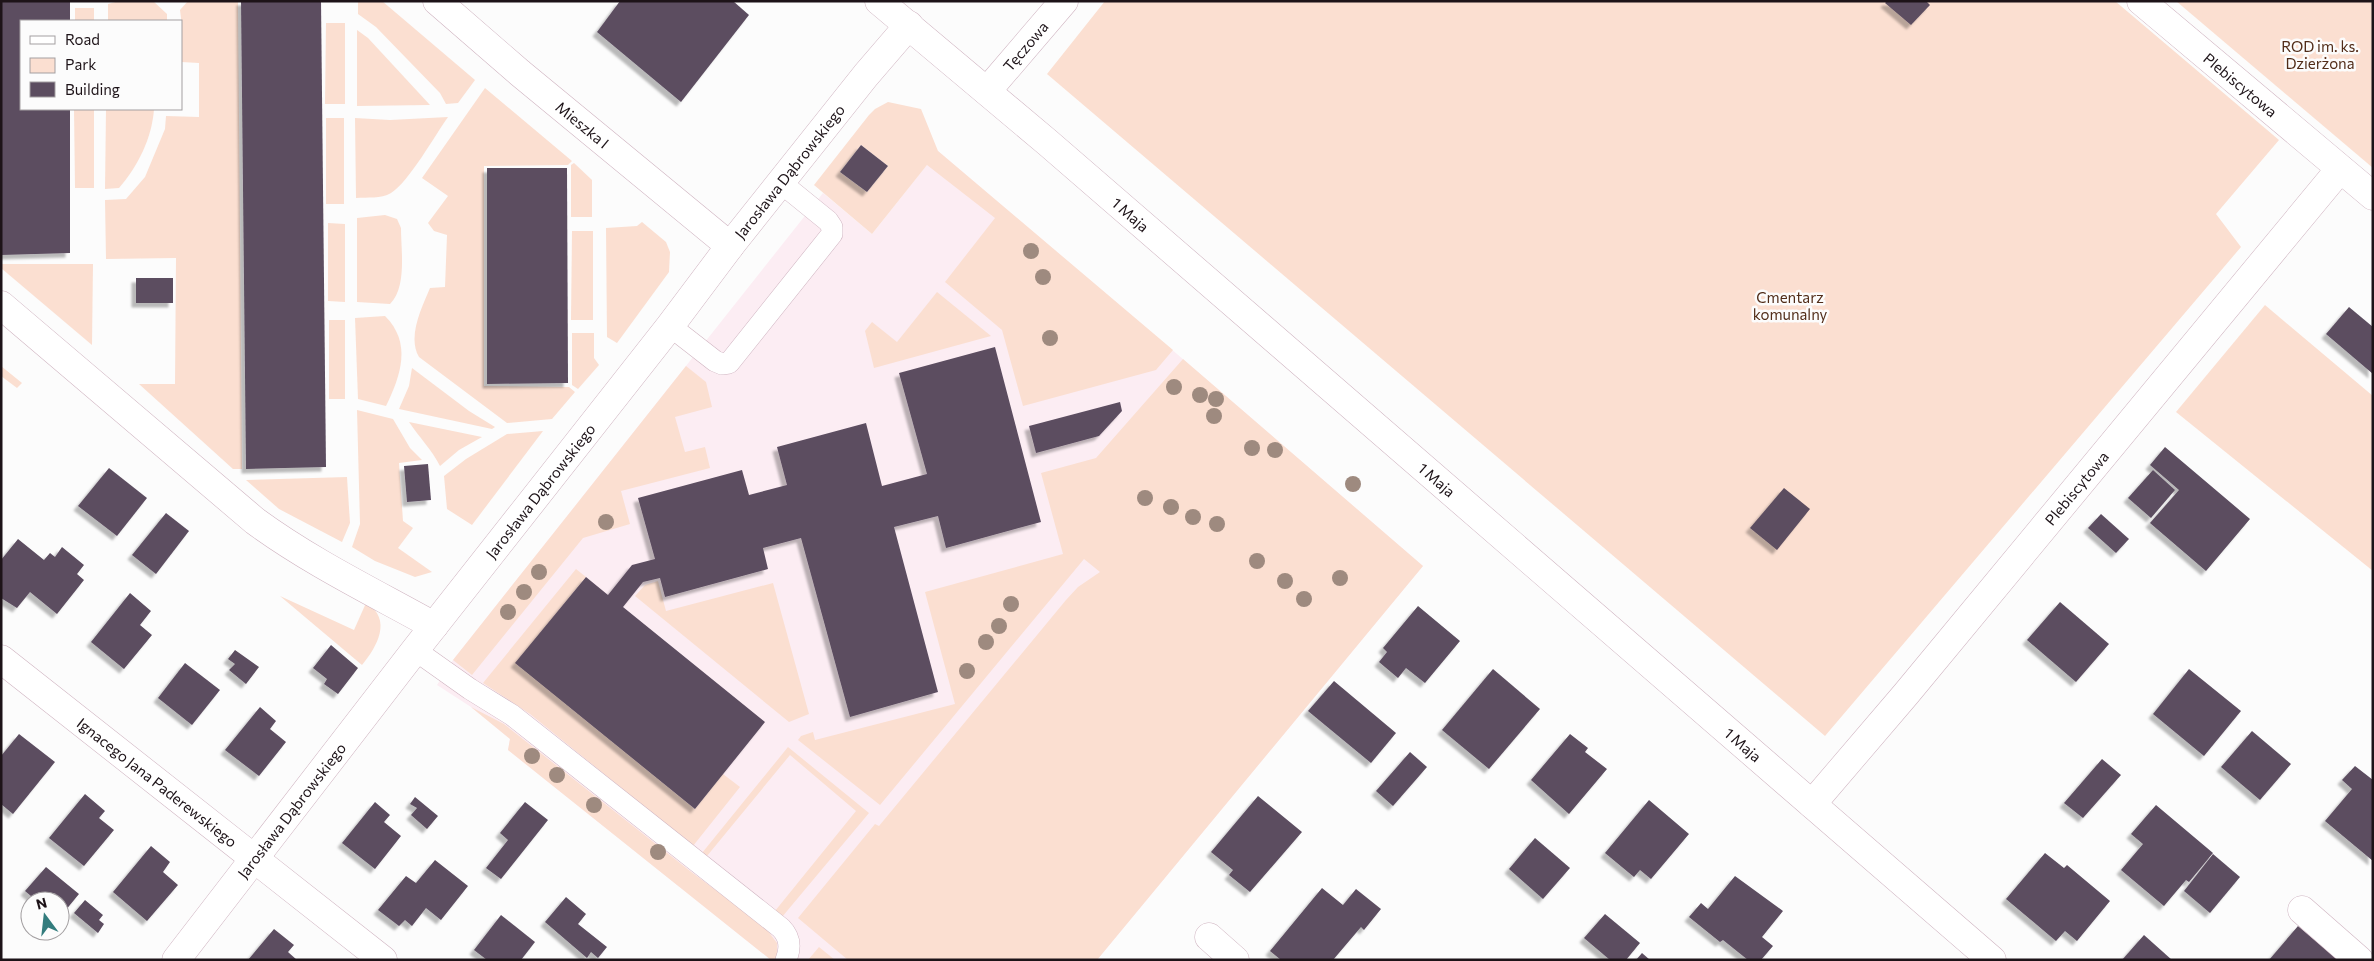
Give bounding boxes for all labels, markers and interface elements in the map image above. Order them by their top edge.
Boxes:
street label: Tęczowa [999,18,1052,75]
legend [20,20,182,110]
text: Road [65,30,100,48]
park label: ROD im. ks. Dzierżona [2281,37,2359,72]
street label: Plebiscytowa [2200,49,2281,121]
text: Park [65,55,96,73]
text: Building [65,80,120,98]
street label: Mieszka I [552,97,613,152]
street label: Jarosława Dąbrowskiego [730,101,848,242]
street label: 1 Maja [1109,194,1153,235]
park label: Cmentarz komunalny [1753,288,1828,323]
street label: Jarosława Dąbrowskiego [482,420,599,562]
street label: Plebiscytowa [2041,447,2112,529]
street label: 1 Maja [1415,459,1459,500]
street label: Ignacego Jana Paderewskiego [74,714,241,851]
street label: 1 Maja [1721,724,1765,765]
street label: Jarosława Dąbrowskiego [233,739,349,882]
north arrow [20,891,70,941]
text: N [34,893,49,913]

